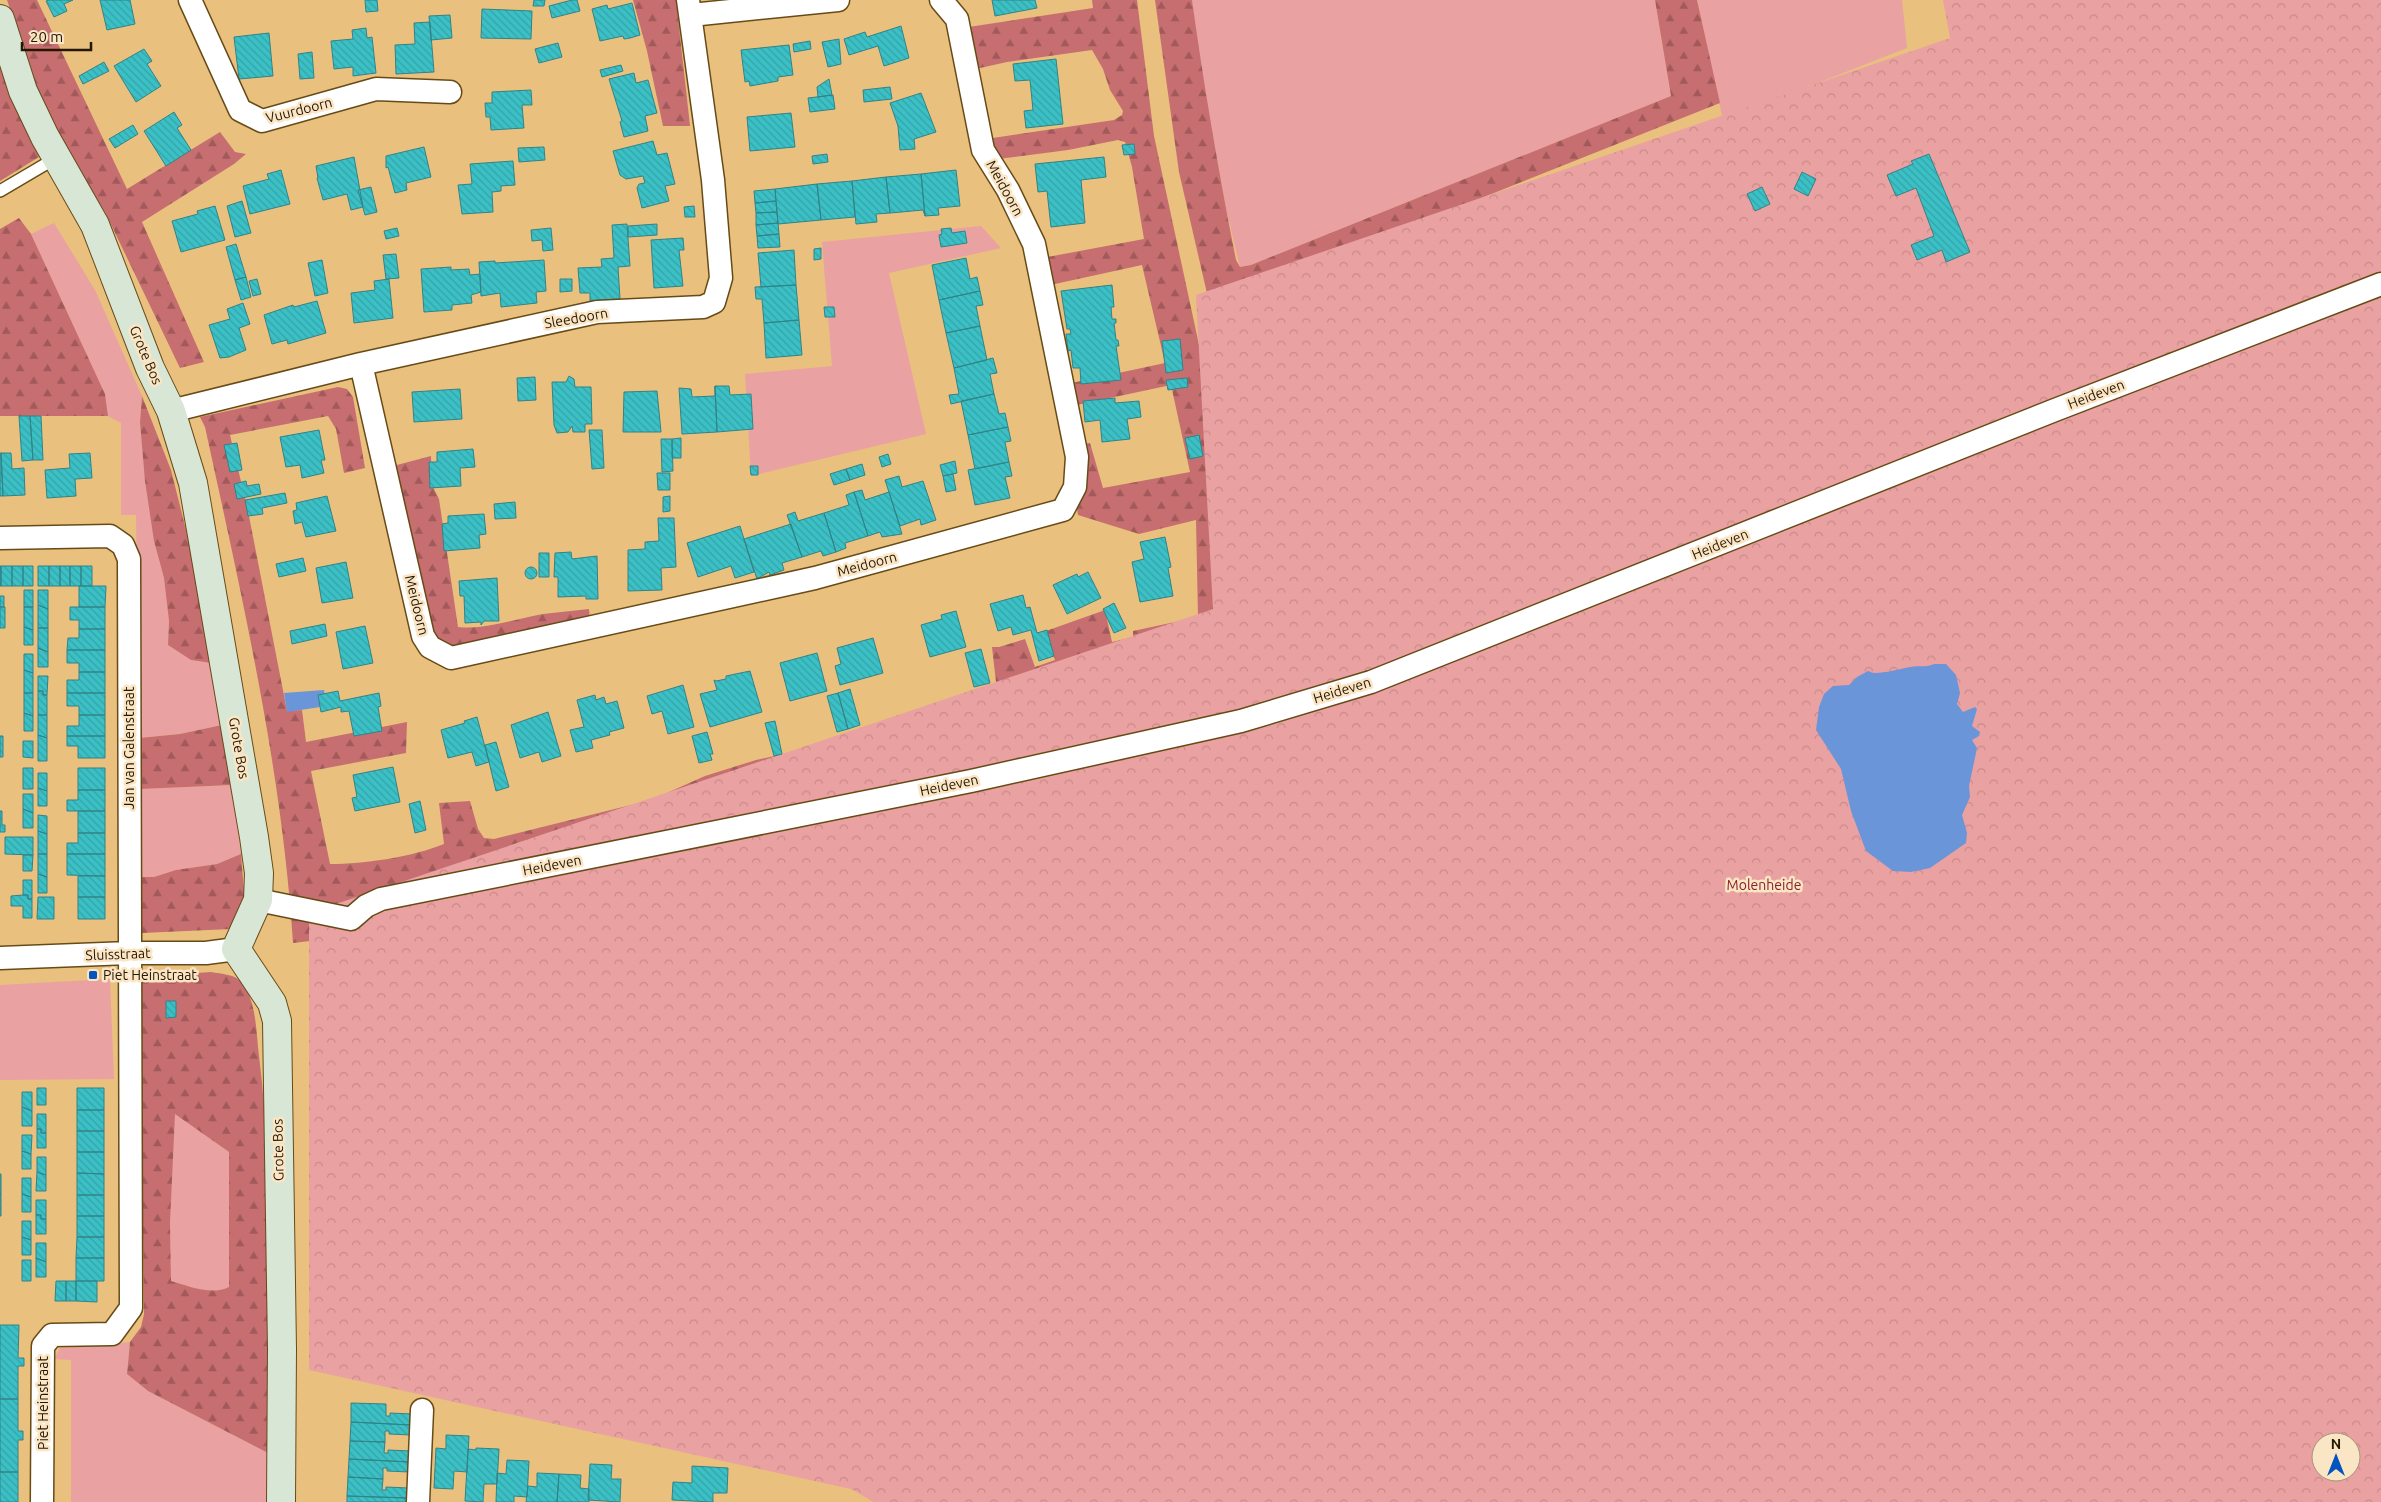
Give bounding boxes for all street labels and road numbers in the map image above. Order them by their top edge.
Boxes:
street label: Vuurdoorn [264,94,334,126]
street label: Meidoorn [983,157,1027,219]
street label: Sleedoorn [543,305,609,331]
street label: Grote Bos [126,323,166,387]
street label: Heideven [2065,376,2127,412]
street label: Heideven [1689,525,1751,563]
street label: Meidoorn [835,548,899,580]
street label: Meidoorn [402,573,432,637]
street label: Heideven [1311,674,1373,706]
street label: Jan van Galenstraat [121,686,137,810]
street label: Grote Bos [226,716,252,780]
street label: Heideven [918,771,980,799]
street label: Heideven [521,851,583,879]
street label: Sluisstraat [85,945,151,963]
street label: Grote Bos [269,1119,287,1181]
street label: Piet Heinstraat [35,1356,51,1450]

